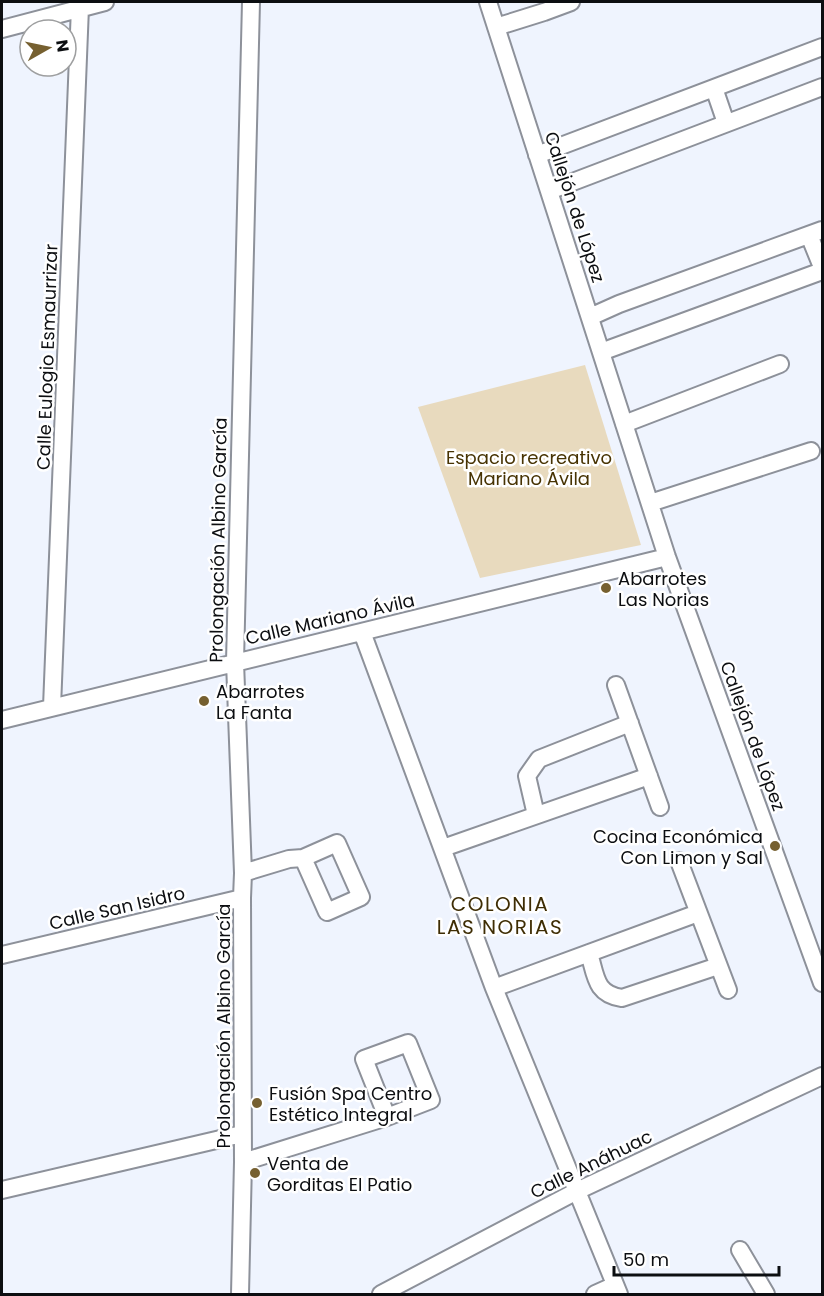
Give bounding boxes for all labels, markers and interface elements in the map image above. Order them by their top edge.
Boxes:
north arrow [18,18,78,78]
text: N [50,38,75,53]
street label: Callejón de López [539,128,611,286]
street label: Calle Eulogio Esmaurrizar [31,243,63,471]
street label: Prolongación Albino García [203,417,233,663]
park label: Espacio recreativo Mariano Ávila [446,445,612,491]
place label: Abarrotes Las Norias [618,566,709,612]
marker: Abarrotes Las Norias [599,581,613,595]
street label: Calle Mariano Ávila [243,587,417,651]
street label: Callejón de López [714,658,792,814]
place label: Abarrotes La Fanta [216,679,305,725]
marker: Abarrotes La Fanta [197,694,211,708]
place label: Cocina Económica Con Limon y Sal [593,824,763,870]
marker: Cocina Económica Con Limon y Sal [768,839,782,853]
street label: Calle San Isidro [47,880,187,936]
district label: COLONIA LAS NORIAS [437,890,563,941]
street label: Prolongación Albino García [211,903,236,1149]
place label: Fusión Spa Centro Estético Integral [269,1081,432,1127]
marker: Fusión Spa Centro Estético Integral [250,1096,264,1110]
street label: Calle Anáhuac [526,1124,656,1204]
place label: Venta de Gorditas El Patio [267,1151,412,1197]
marker: Venta de Gorditas El Patio [248,1166,262,1180]
scale bar [614,1239,779,1277]
text: 50 m [623,1247,669,1272]

